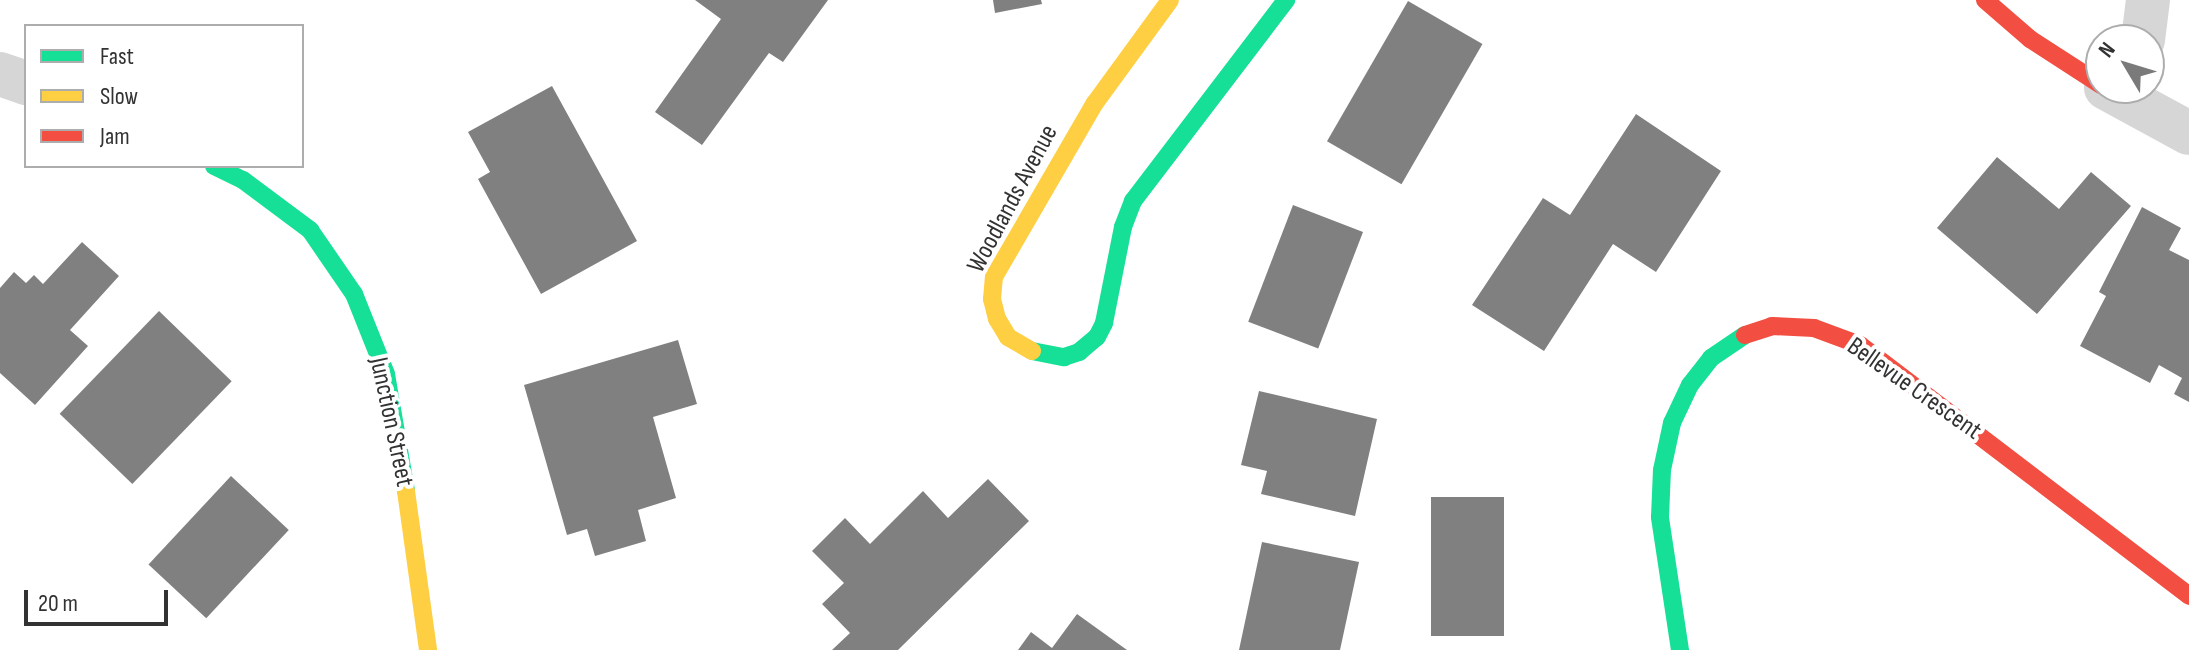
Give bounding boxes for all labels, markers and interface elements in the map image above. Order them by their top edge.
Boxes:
legend [24,24,304,168]
north arrow [2085,24,2165,104]
text: N [2093,37,2122,63]
text: Fast [100,42,134,71]
text: Slow [100,82,138,111]
street label: Woodlands Avenue [961,120,1065,278]
text: Jam [100,122,130,151]
street label: Bellevue Crescent [1841,331,1987,447]
street label: Junction Street [362,355,420,489]
scale bar [28,574,172,624]
text: 20 m [38,589,78,618]

